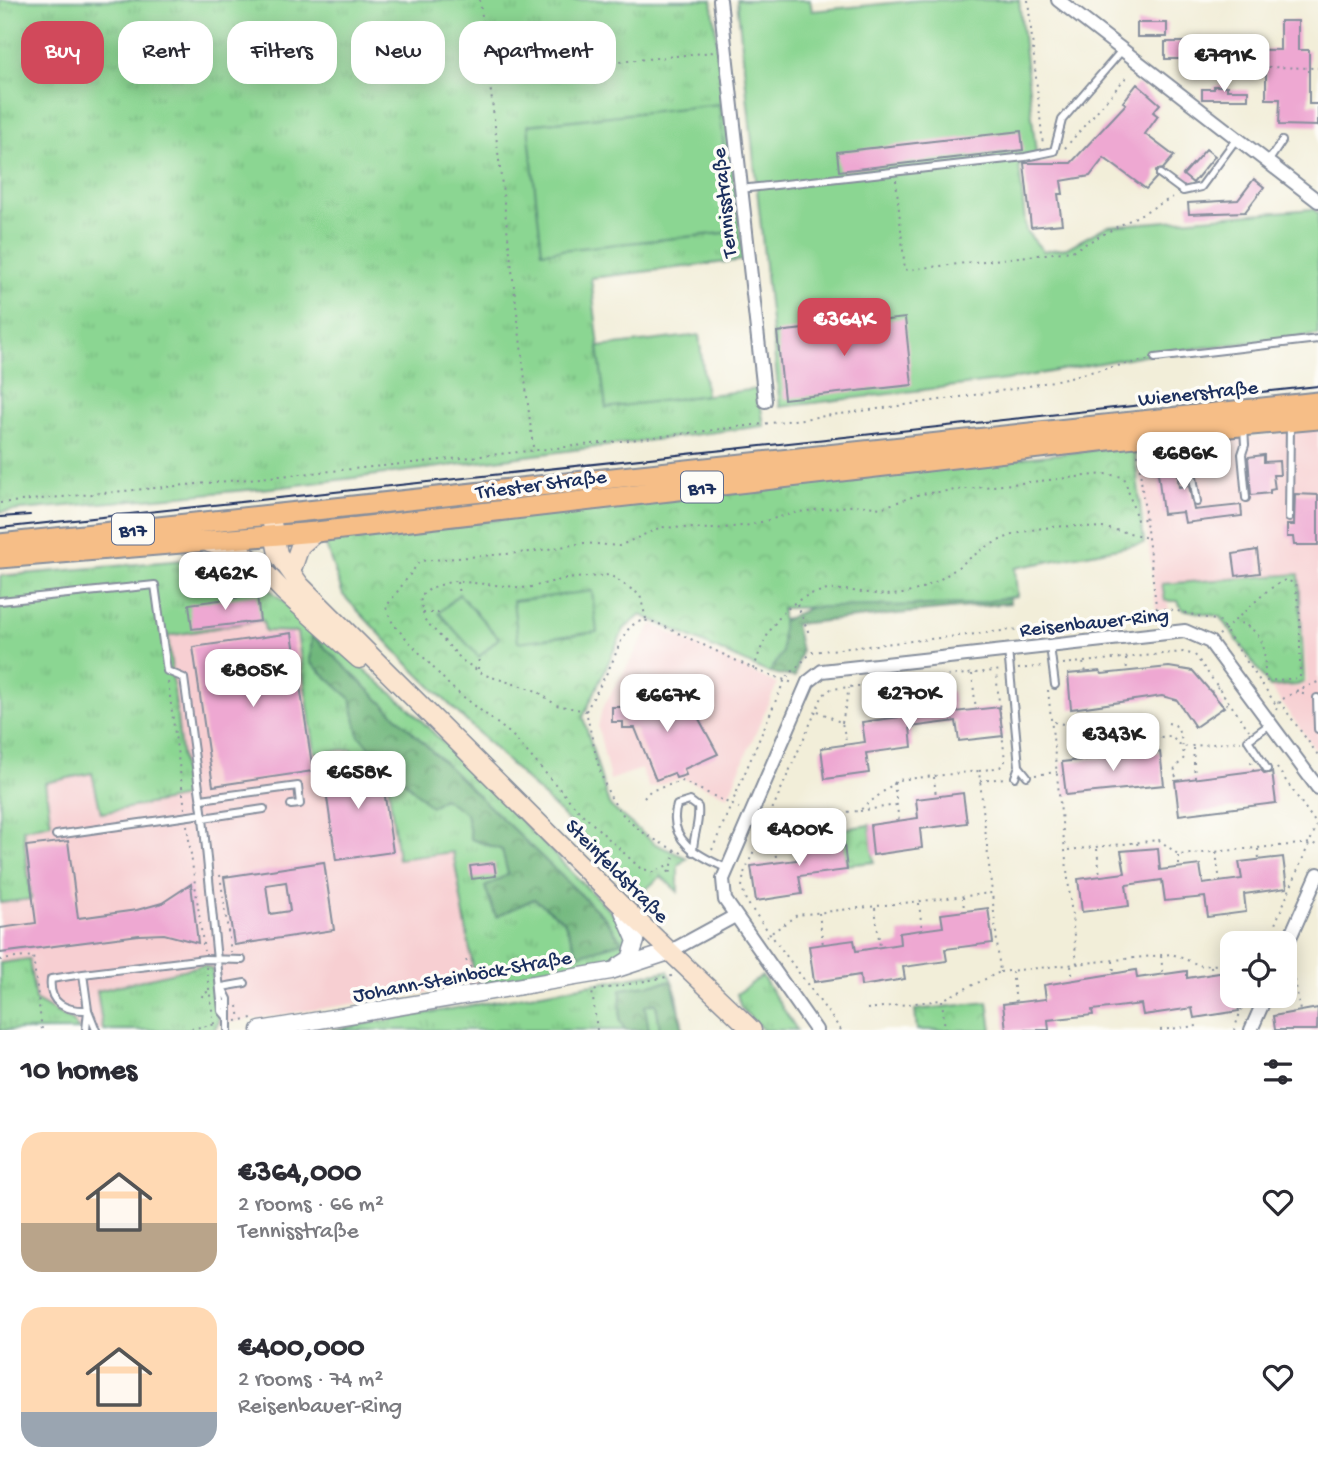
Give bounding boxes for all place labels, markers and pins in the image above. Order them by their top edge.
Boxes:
pin: €791K [1175,34,1273,94]
pin: €364K [795,298,893,358]
pin: €686K [1135,433,1233,492]
pin: €462K [176,552,274,612]
pin: €805K [204,650,302,709]
pin: €270K [860,672,958,732]
pin: €667K [618,674,716,734]
pin: €343K [1064,714,1162,773]
pin: €658K [309,752,407,811]
pin: €400K [750,808,848,868]

